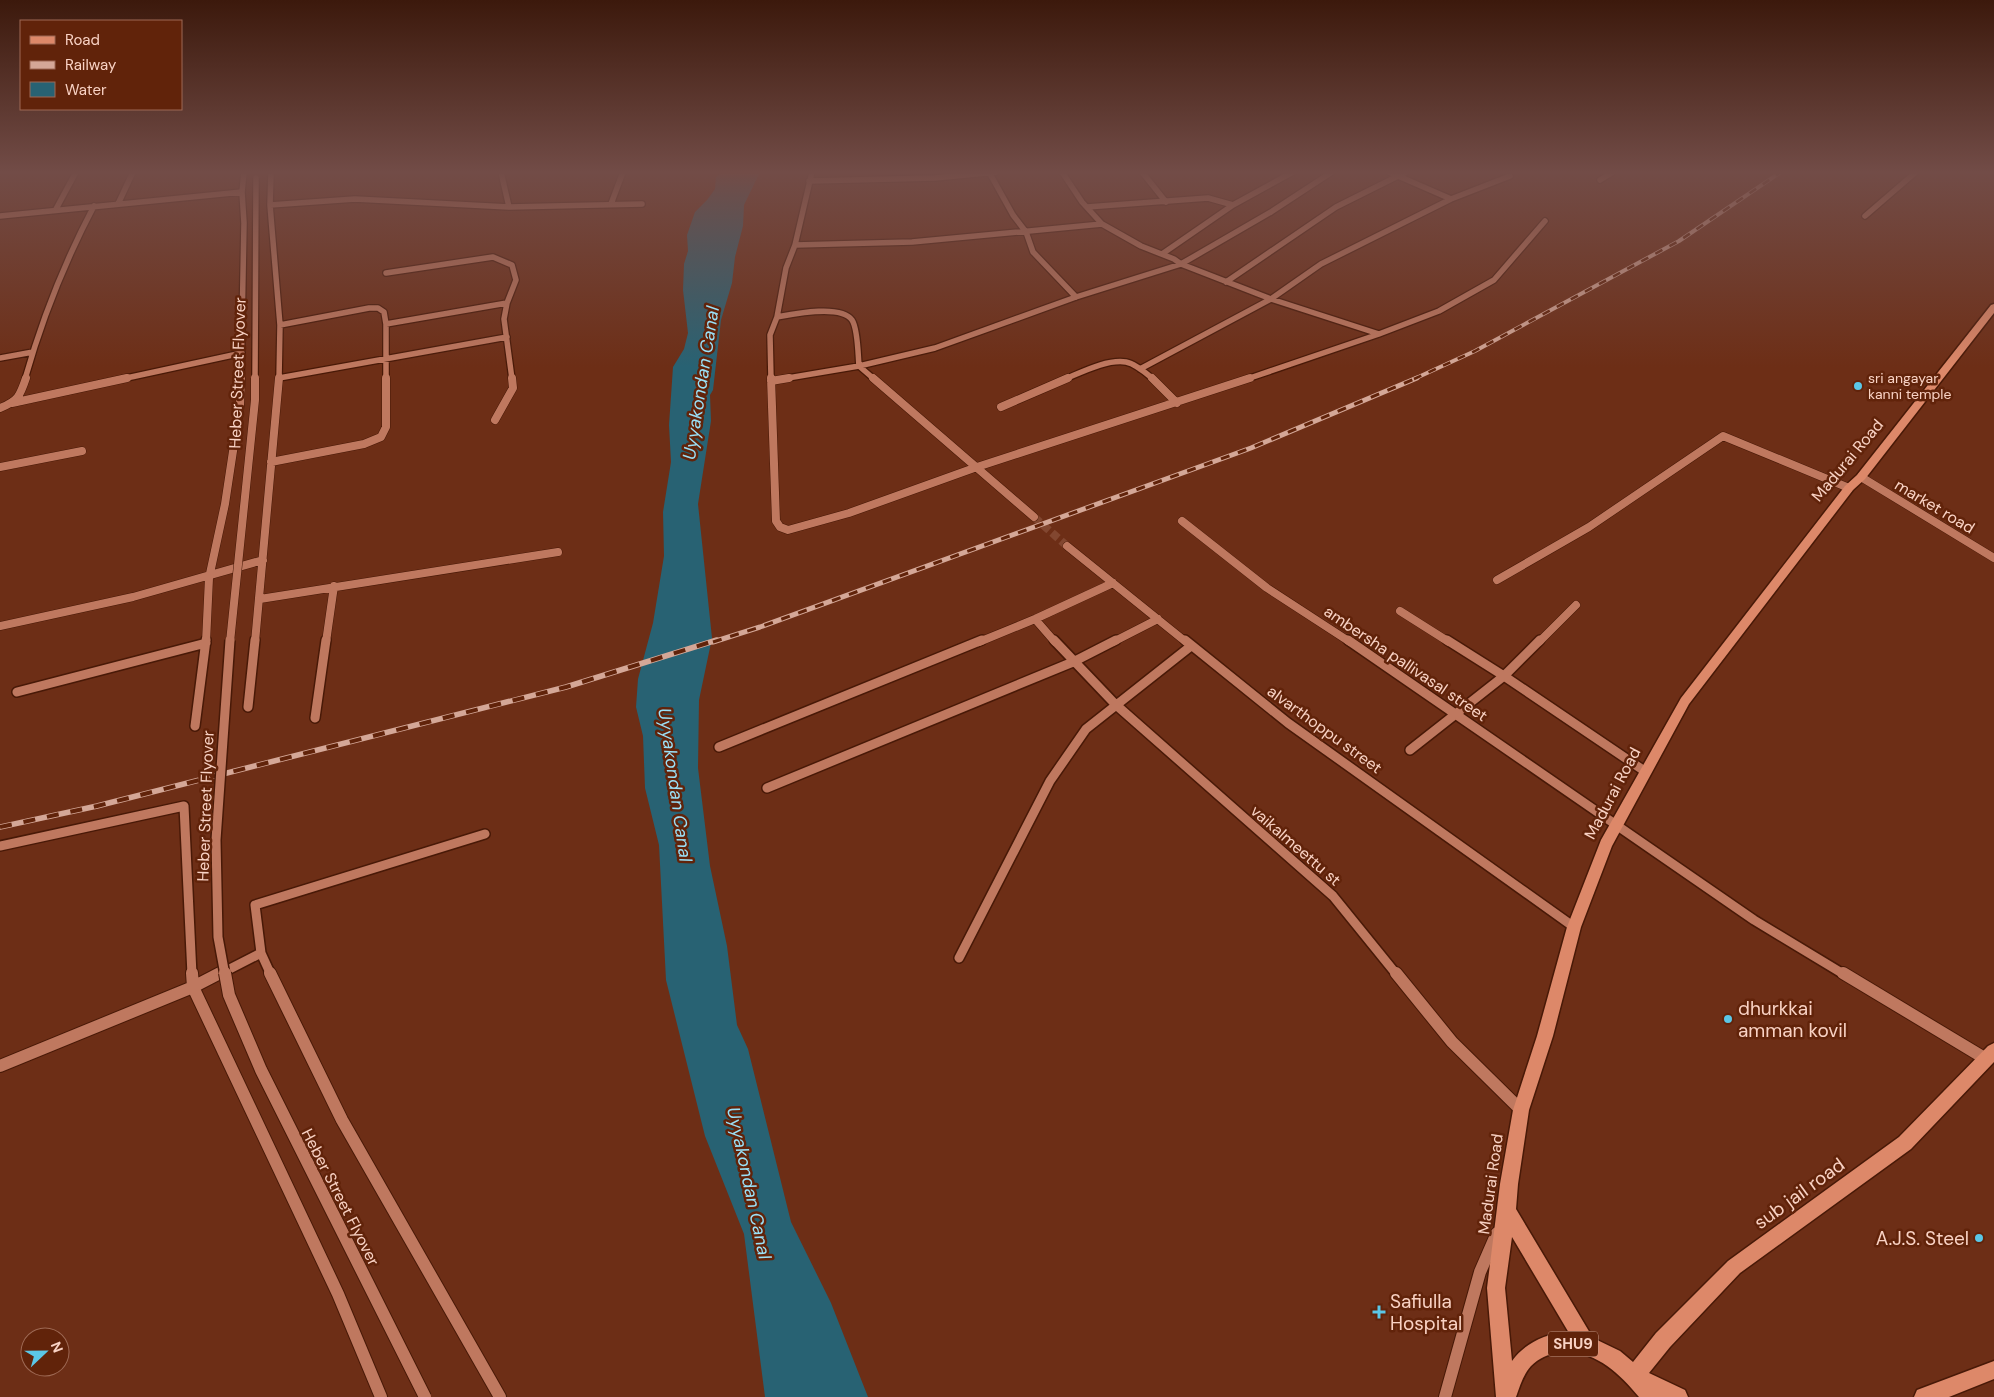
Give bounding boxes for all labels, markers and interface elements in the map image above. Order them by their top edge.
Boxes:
legend [20,20,182,110]
text: Road [65,30,100,50]
text: Railway [65,55,117,75]
text: Water [65,80,107,100]
street label: Heber Street Flyover [224,297,251,449]
water label: Uyyakondan Canal [677,304,725,461]
place label: sri angayar kanni temple [1868,369,1951,403]
marker: sri angayar kanni temple [1852,380,1864,392]
street label: Madurai Road [1807,415,1888,506]
street label: market road [1891,474,1979,538]
street label: ambersha pallivasal street [1320,601,1492,726]
street label: alvarthoppu street [1263,681,1386,778]
water label: Uyyakondan Canal [652,707,698,864]
street label: Heber Street Flyover [192,730,219,882]
street label: Madurai Road [1579,744,1646,843]
street label: vaikalmeettu st [1246,800,1345,890]
place label: dhurkkai amman kovil [1738,996,1847,1043]
marker: dhurkkai amman kovil [1722,1013,1734,1025]
water label: Uyyakondan Canal [721,1105,777,1262]
street label: Heber Street Flyover [297,1125,384,1269]
street label: Madurai Road [1473,1132,1508,1236]
street label: sub jail road [1749,1152,1850,1235]
place label: A.J.S. Steel [1876,1226,1969,1251]
marker: A.J.S. Steel [1973,1232,1985,1244]
place label: Safiulla Hospital [1390,1289,1462,1336]
marker: Safiulla Hospital [1372,1305,1386,1319]
north arrow [20,1327,70,1377]
road number: SHU9 [1548,1332,1598,1356]
text: N [47,1339,67,1355]

